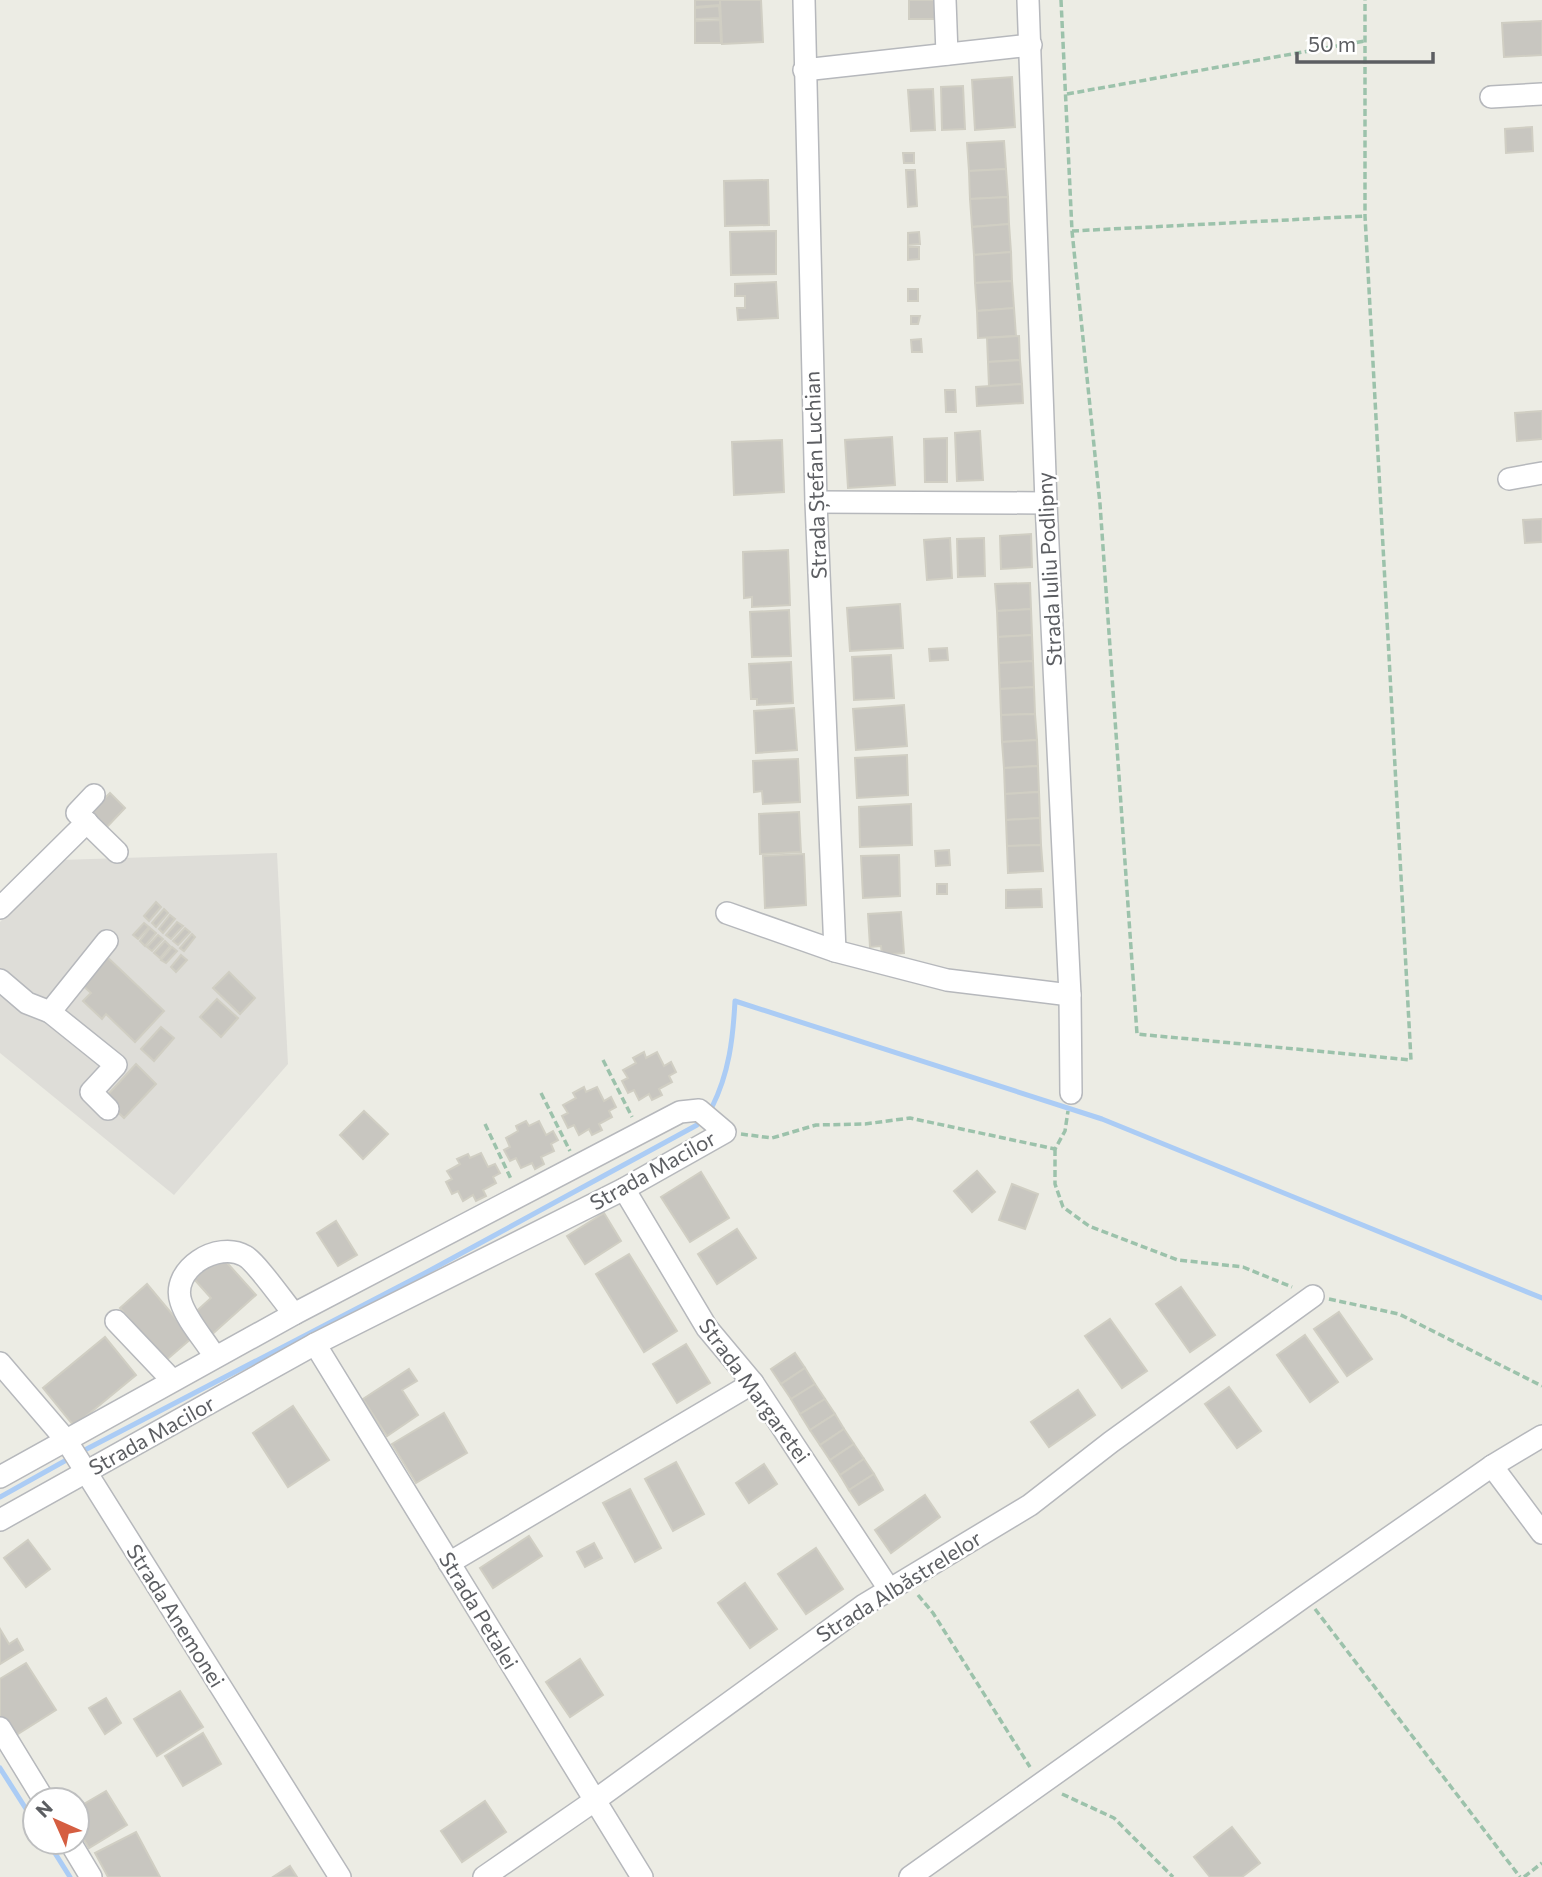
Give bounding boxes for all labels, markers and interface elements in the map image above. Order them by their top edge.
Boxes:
scale bar [1297,21,1434,65]
text: 50 m [1308,31,1356,56]
street label: Strada Ștefan Luchian [798,371,833,580]
street label: Strada Iuliu Podlipny [1031,471,1066,667]
street label: Strada Macilor [585,1125,720,1215]
street label: Strada Margaretei [694,1313,816,1467]
street label: Strada Macilor [84,1390,219,1480]
street label: Strada Albăstrelelor [811,1525,985,1647]
street label: Strada Anemonei [122,1539,230,1691]
street label: Strada Petalei [435,1547,524,1673]
north arrow [21,1786,91,1856]
text: N [30,1795,57,1822]

